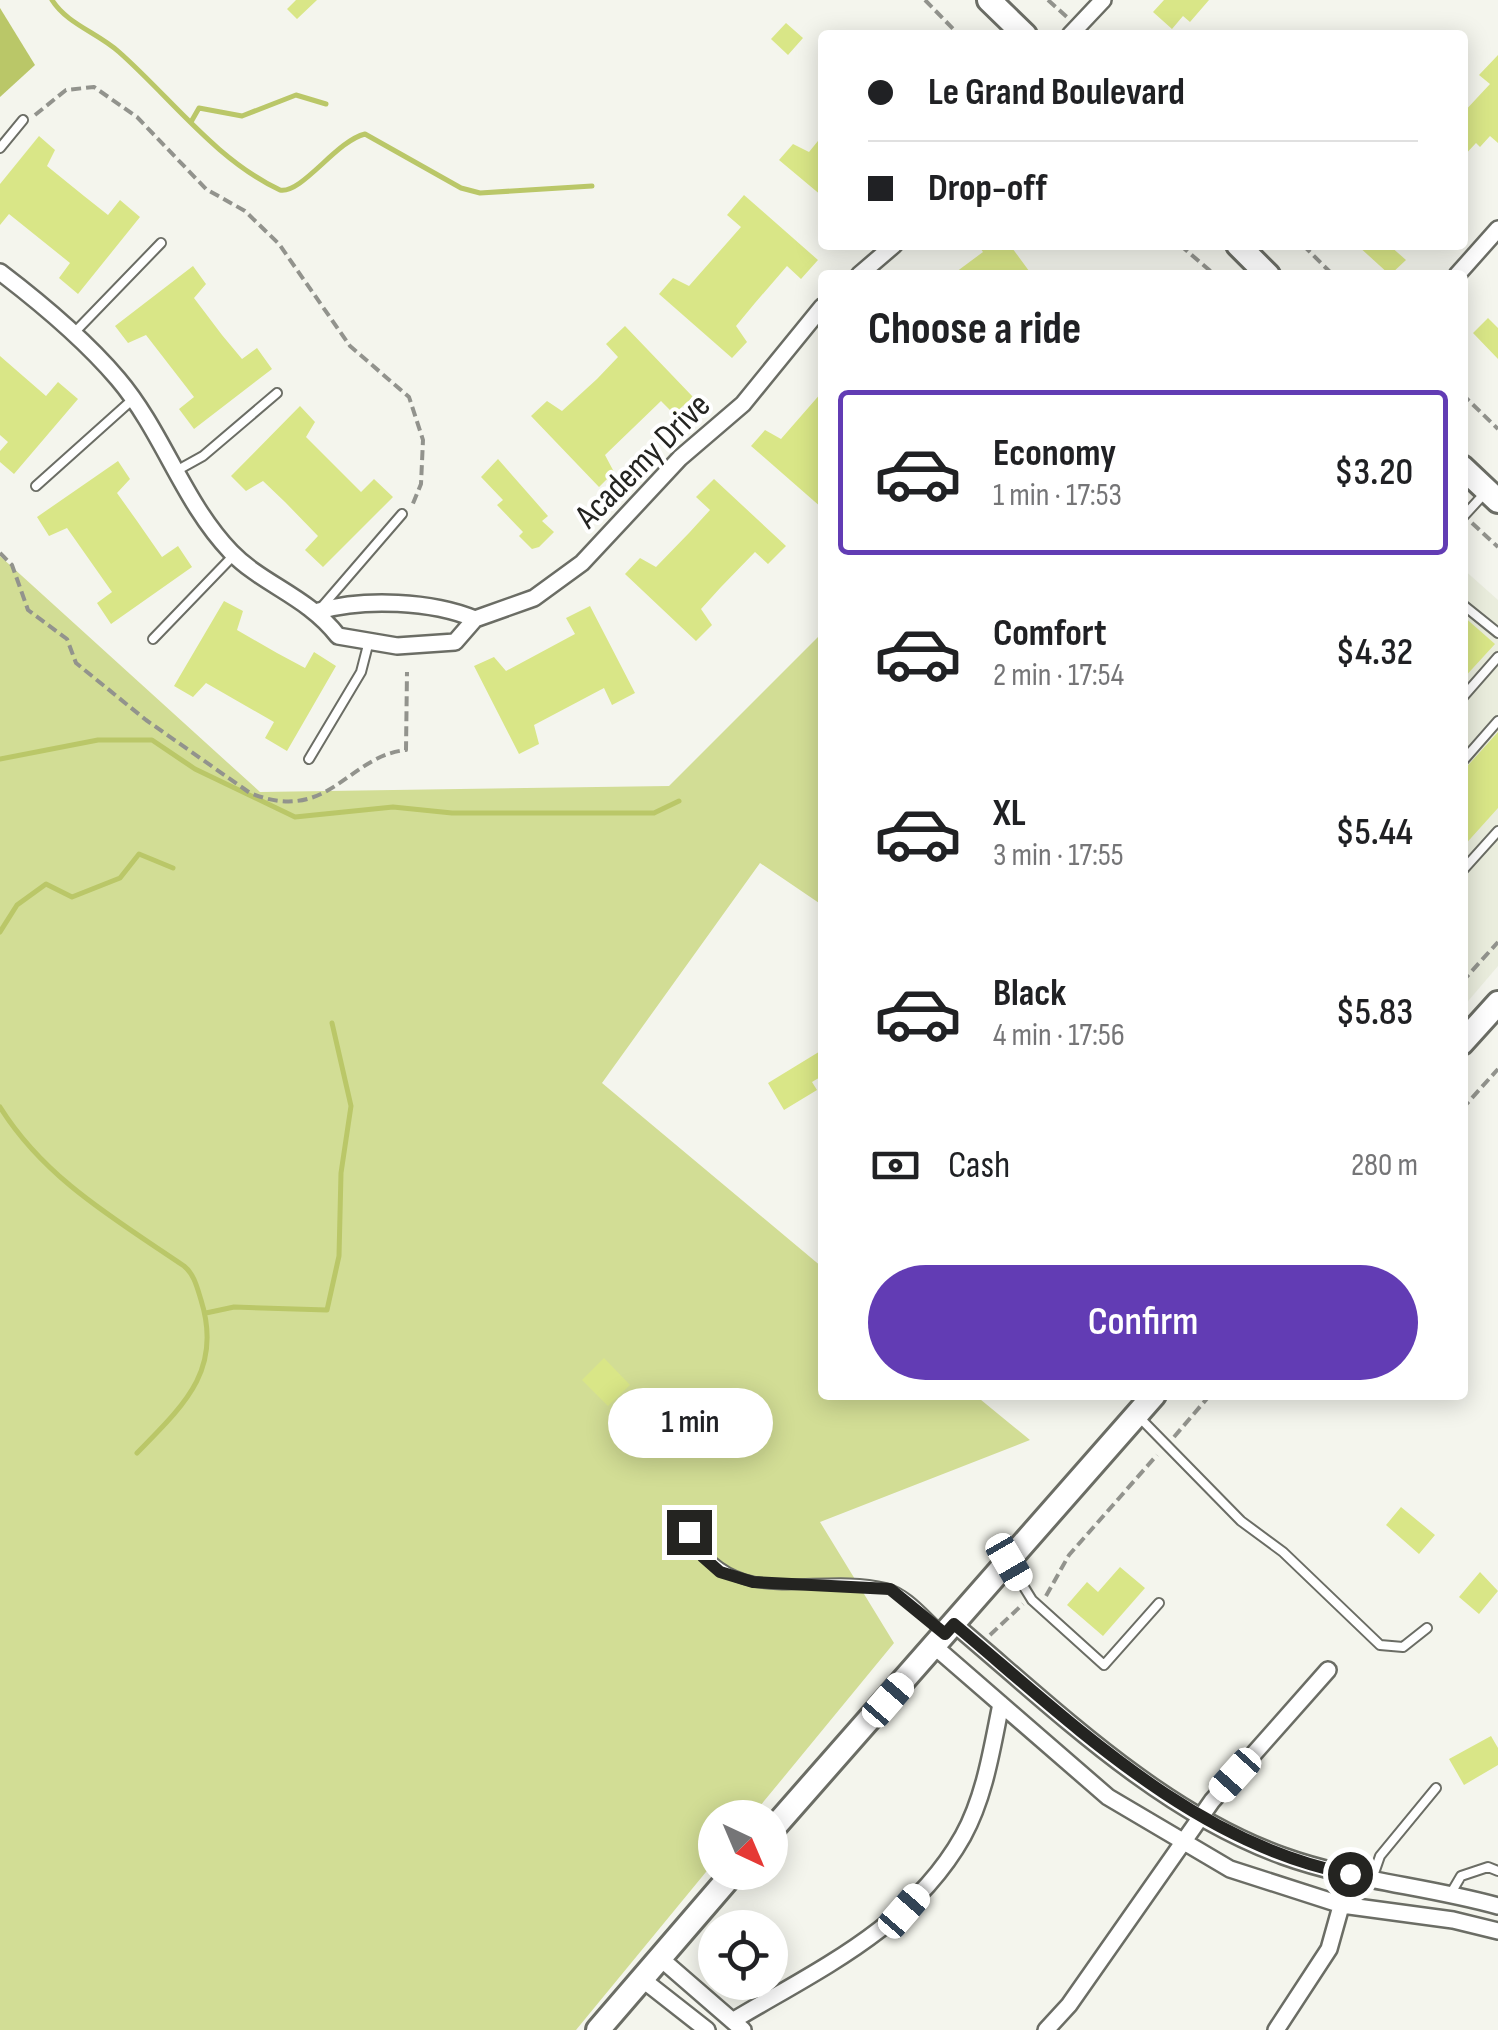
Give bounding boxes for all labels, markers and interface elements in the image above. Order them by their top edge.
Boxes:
text: Le Grand Boulevard [928,70,1185,115]
text: Drop-off [928,166,1047,211]
text: Choose a ride [868,302,1081,357]
street label: Academy Drive [566,384,720,538]
icon: car [873,428,963,518]
text: Economy [993,431,1116,476]
text: $3.20 [1334,450,1413,495]
text: 1 min · 17:53 [993,476,1122,515]
icon: car [873,608,963,698]
text: Comfort [993,611,1107,656]
text: $4.32 [1336,630,1413,675]
text: 2 min · 17:54 [993,656,1124,695]
icon: car [873,788,963,878]
text: XL [993,791,1026,836]
text: $5.44 [1336,810,1413,855]
text: 3 min · 17:55 [993,836,1124,875]
icon: car [873,968,963,1058]
text: Black [993,971,1066,1016]
text: $5.83 [1336,990,1413,1035]
text: 4 min · 17:56 [993,1016,1125,1055]
icon: cash [868,1138,923,1193]
text: Cash [948,1143,1010,1188]
text: 280 m [1351,1146,1418,1185]
button: Confirm [868,1265,1418,1380]
callout: 1 min [606,1387,772,1457]
text: 1 min [661,1403,720,1442]
route end [667,1510,712,1555]
car [981,1529,1037,1595]
car [857,1668,919,1732]
car [1204,1743,1266,1807]
north arrow [698,1800,788,1890]
map controls [698,1800,788,2000]
route start [1328,1852,1373,1897]
car [873,1879,935,1943]
button: locate [698,1910,788,2000]

